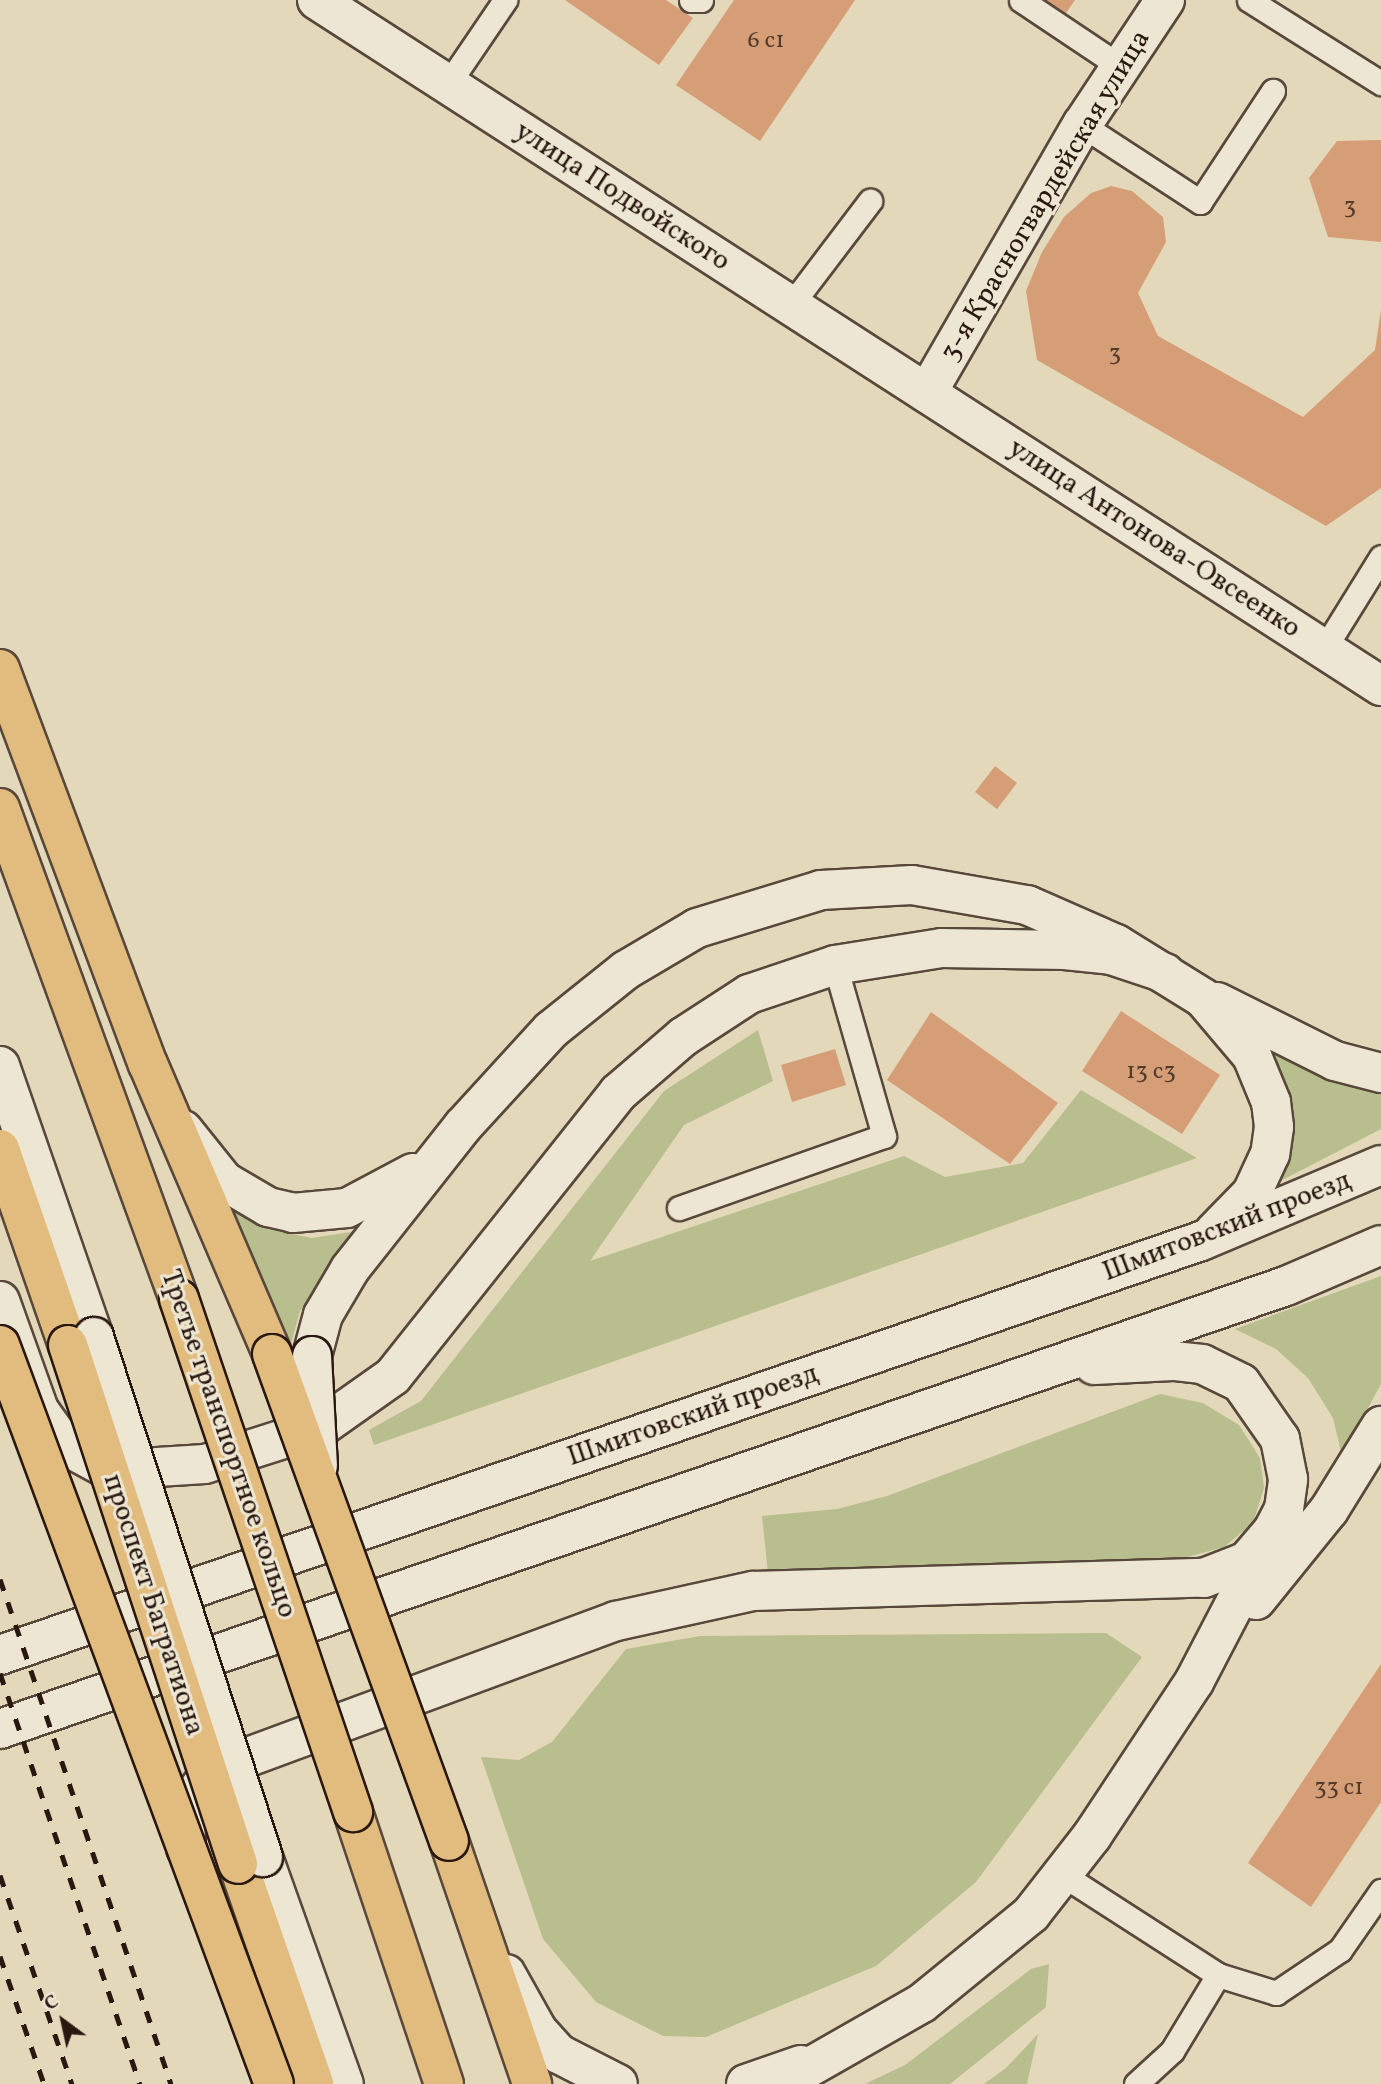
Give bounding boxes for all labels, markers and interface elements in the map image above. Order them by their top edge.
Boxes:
street label: 3-я Красногвардейская улица [933,24,1159,368]
house number: 6 с1 [748,28,784,56]
street label: улица Подвойского [508,115,736,279]
house number: 3 [1344,194,1356,222]
house number: 3 [1109,341,1121,369]
street label: улица Антонова-Овсеенко [1002,432,1306,646]
house number: 13 с3 [1126,1059,1176,1087]
street label: Шмитовский проезд [1098,1164,1356,1290]
street label: Третье транспортное кольцо [152,1265,304,1623]
street label: Шмитовский проезд [563,1357,823,1475]
street label: проспект Багратиона [95,1470,211,1740]
house number: 33 с1 [1314,1775,1364,1803]
north arrow [28,1986,98,2056]
text: С [39,1989,64,2018]

